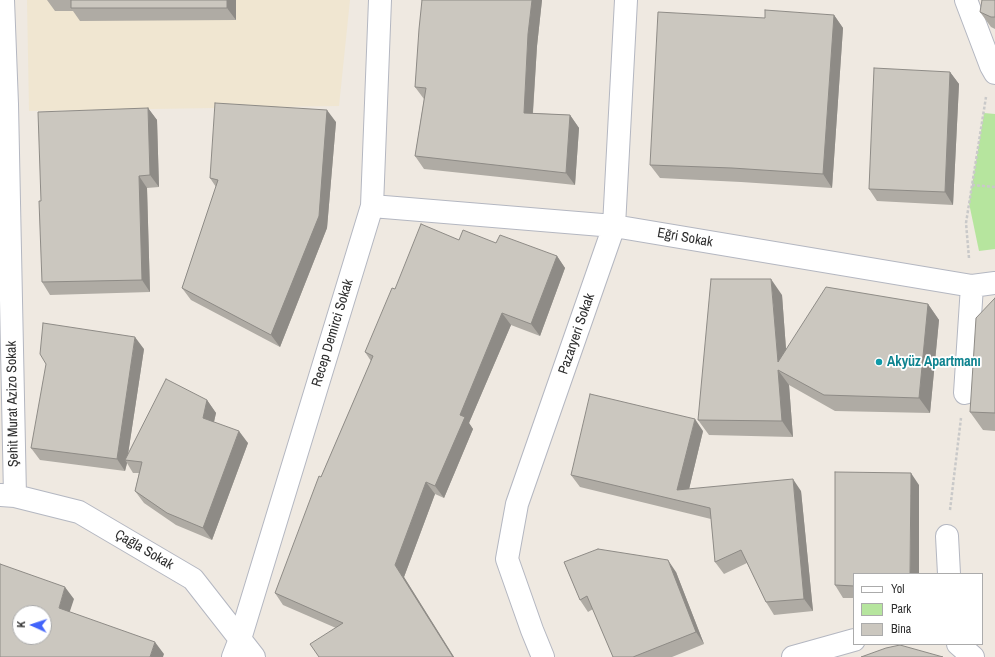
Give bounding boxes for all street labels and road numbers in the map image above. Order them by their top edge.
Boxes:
street label: Eğri Sokak [656,225,714,251]
street label: Recep Demirci Sokak [309,277,357,389]
street label: Pazaryeri Sokak [555,291,599,377]
street label: Şehit Murat Azizo Sokak [3,341,23,467]
street label: Çağla Sokak [112,526,176,574]

